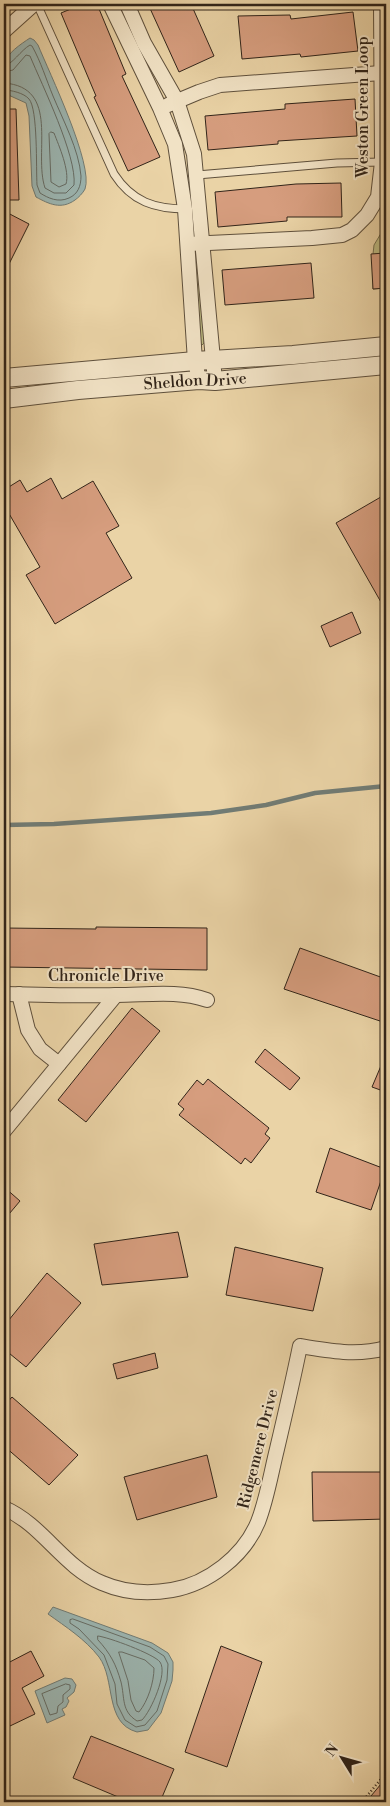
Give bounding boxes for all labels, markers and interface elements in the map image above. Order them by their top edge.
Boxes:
street label: Weston Green Loop [353,36,373,179]
street label: Sheldon Drive [143,368,247,395]
street label: Chronicle Drive [48,966,164,986]
street label: Ridgemere Drive [233,1387,283,1511]
north arrow [318,1734,368,1784]
text: N [322,1741,343,1761]

